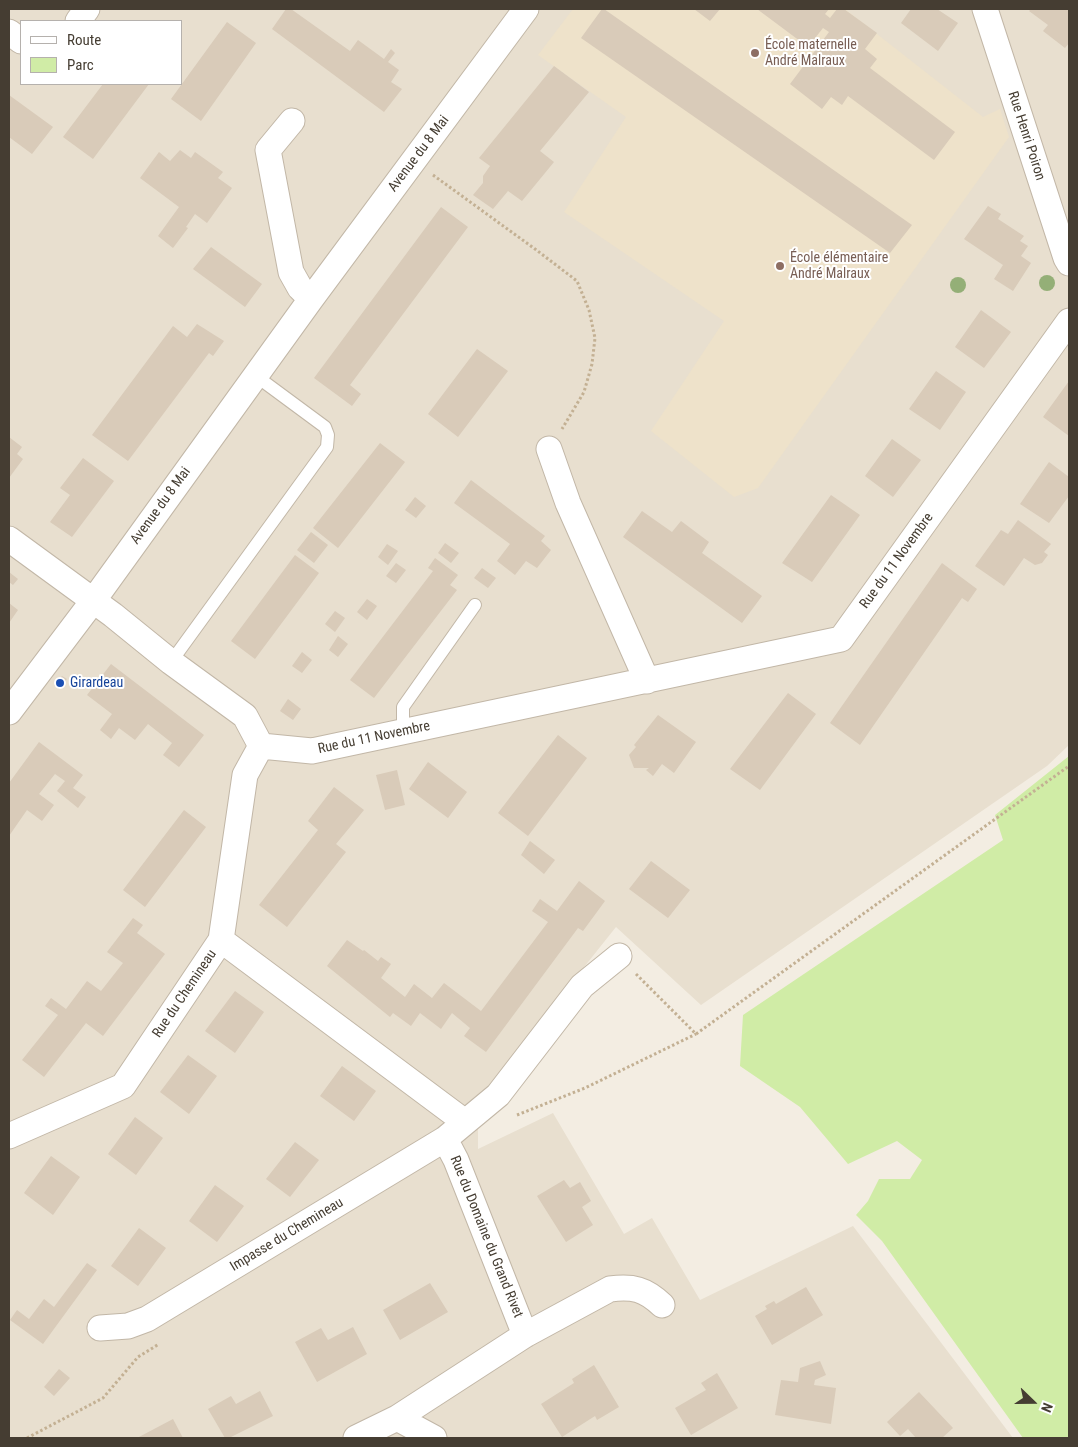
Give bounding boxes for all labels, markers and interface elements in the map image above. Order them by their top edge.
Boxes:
legend [20,20,182,85]
text: Route [67,31,101,49]
place label: École maternelle André Malraux [765,37,857,70]
marker: École maternelle André Malraux [749,47,761,59]
text: Parc [67,56,94,74]
street label: Rue Henri Poiron [1004,89,1048,183]
street label: Avenue du 8 Mai [385,113,453,195]
place label: École élémentaire André Malraux [790,250,888,282]
marker: École élémentaire André Malraux [774,260,786,272]
street label: Avenue du 8 Mai [127,464,195,548]
street label: Rue du 11 Novembre [857,510,937,612]
place label: Girardeau [70,675,123,691]
marker: Girardeau [54,677,66,689]
street label: Rue du 11 Novembre [316,718,432,758]
street label: Rue du Chemineau [149,947,221,1041]
street label: Rue du Domaine du Grand Rivet [446,1154,526,1320]
street label: Impasse du Chemineau [227,1195,347,1275]
north arrow [1008,1377,1058,1427]
text: N [1038,1401,1056,1415]

